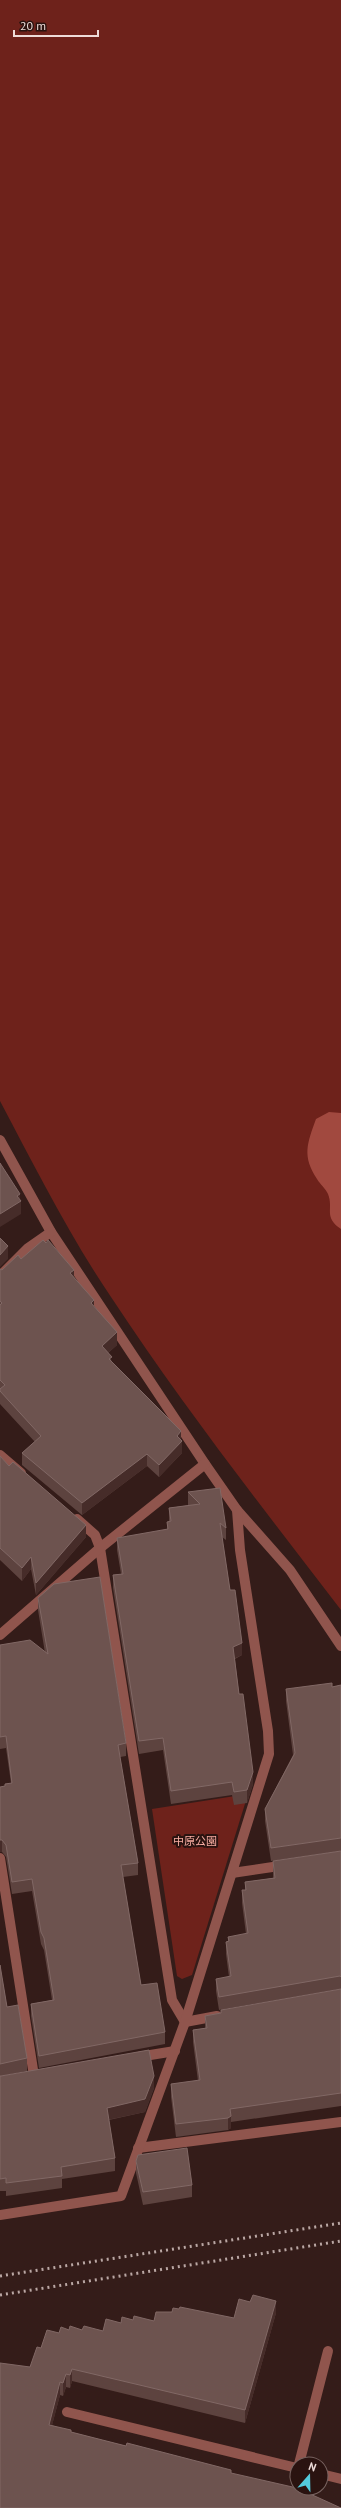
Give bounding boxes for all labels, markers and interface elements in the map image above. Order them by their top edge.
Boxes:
scale bar [14,12,98,38]
text: 20 m [20,18,46,33]
park label: 中原公園 [173,1834,217,1848]
north arrow [289,2456,329,2496]
text: N [307,2459,318,2474]

